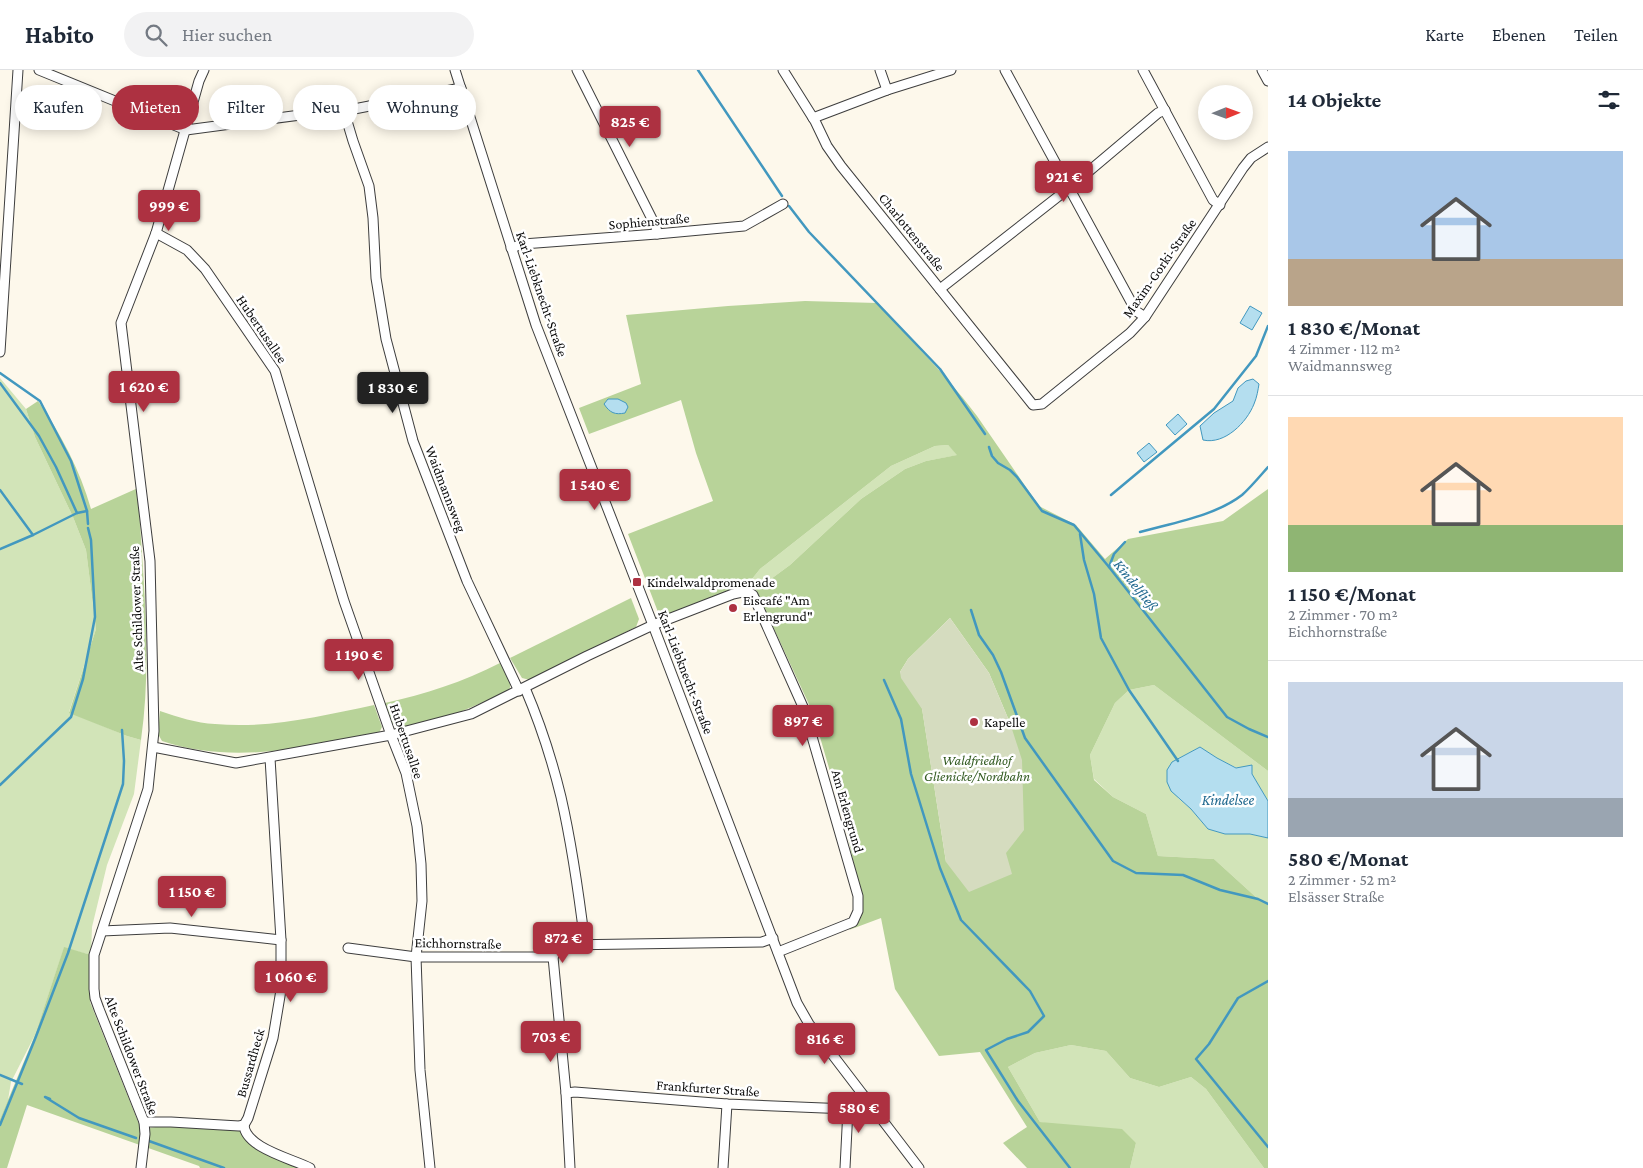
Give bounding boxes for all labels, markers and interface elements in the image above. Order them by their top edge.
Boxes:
search box [124,12,474,57]
text: Habito [25,21,94,48]
icon: search [142,21,170,49]
text: Hier suchen [182,24,272,45]
text: Karte [1425,25,1464,45]
text: Ebenen [1492,25,1546,45]
text: Teilen [1574,25,1618,45]
chip: Kaufen [15,85,102,130]
chip: Mieten [112,85,199,130]
chip: Filter [209,85,283,130]
chip: Neu [293,85,358,130]
chip: Wohnung [368,85,476,130]
north arrow [1198,85,1252,140]
map controls [1198,85,1253,140]
icon: filters [1595,86,1623,114]
text: 14 Objekte [1288,88,1381,112]
pin: 825 € [595,106,665,148]
text: 825 € [611,113,649,130]
pin: 921 € [1029,160,1099,203]
text: 921 € [1046,168,1082,185]
icon: home [1411,184,1501,274]
pin: 999 € [134,190,204,232]
street label: Charlottenstraße [876,190,948,274]
text: 999 € [149,197,189,214]
street label: Sophienstraße [608,210,690,232]
street label: Maxim-Gorki-Straße [1119,215,1199,321]
street label: Karl-Liebknecht-Straße [513,229,571,359]
street label: Hubertusallee [233,292,291,366]
text: 1 830 €/Monat [1288,316,1420,340]
text: 4 Zimmer · 112 m² [1288,340,1400,357]
text: Waidmannsweg [1288,357,1392,374]
pin: 1 620 € [98,370,190,413]
pin: 1 830 € [347,372,439,414]
text: 1 620 € [120,378,168,395]
text: 1 830 € [368,379,418,396]
street label: Waidmannsweg [422,444,470,535]
icon: home [1411,449,1501,539]
pin: 1 540 € [549,468,641,511]
text: 1 540 € [571,476,619,493]
street label: Alte Schildower Straße [126,545,146,673]
water label: Kindelfließ [1110,556,1161,614]
place label: Kindelwaldpromenade [647,574,775,590]
marker: Kindelwaldpromenade [631,576,643,588]
text: 1 150 €/Monat [1288,582,1416,606]
place label: Eiscafé "Am Erlengrund" [743,592,813,624]
marker: Eiscafé "Am Erlengrund" [727,602,739,614]
text: 2 Zimmer · 70 m² [1288,606,1398,623]
street label: Karl-Liebknecht-Straße [655,608,717,736]
text: Eichhornstraße [1288,623,1387,640]
pin: 1 190 € [313,638,405,681]
text: 1 190 € [335,646,383,663]
street label: Hubertusallee [387,701,427,781]
pin: 897 € [768,704,838,747]
text: 897 € [784,712,822,729]
place label: Kapelle [984,714,1025,730]
icon: home [1411,714,1501,804]
marker: Kapelle [968,716,980,728]
park label: Waldfriedhof Glienicke/Nordbahn [924,752,1030,784]
street label: Am Erlengrund [828,768,868,855]
water label: Kindelsee [1202,792,1255,808]
text: 580 €/Monat [1288,847,1408,871]
text: 2 Zimmer · 52 m² [1288,871,1396,888]
pin: 1 150 € [146,876,238,918]
text: 1 150 € [169,883,215,900]
text: Elsässer Straße [1288,888,1384,905]
pin: 872 € [528,922,598,964]
text: 872 € [544,929,582,946]
street label: Eichhornstraße [414,934,502,952]
pin: 1 060 € [245,960,337,1003]
text: 1 060 € [266,968,316,985]
street label: Alte Schildower Straße [102,993,162,1117]
pin: 703 € [516,1020,586,1063]
pin: 816 € [790,1022,860,1065]
street label: Bussardheck [233,1027,268,1099]
text: 703 € [532,1028,570,1045]
text: 816 € [806,1030,844,1047]
street label: Frankfurter Straße [656,1076,760,1100]
pin: 580 € [824,1092,894,1134]
text: 580 € [839,1099,879,1116]

